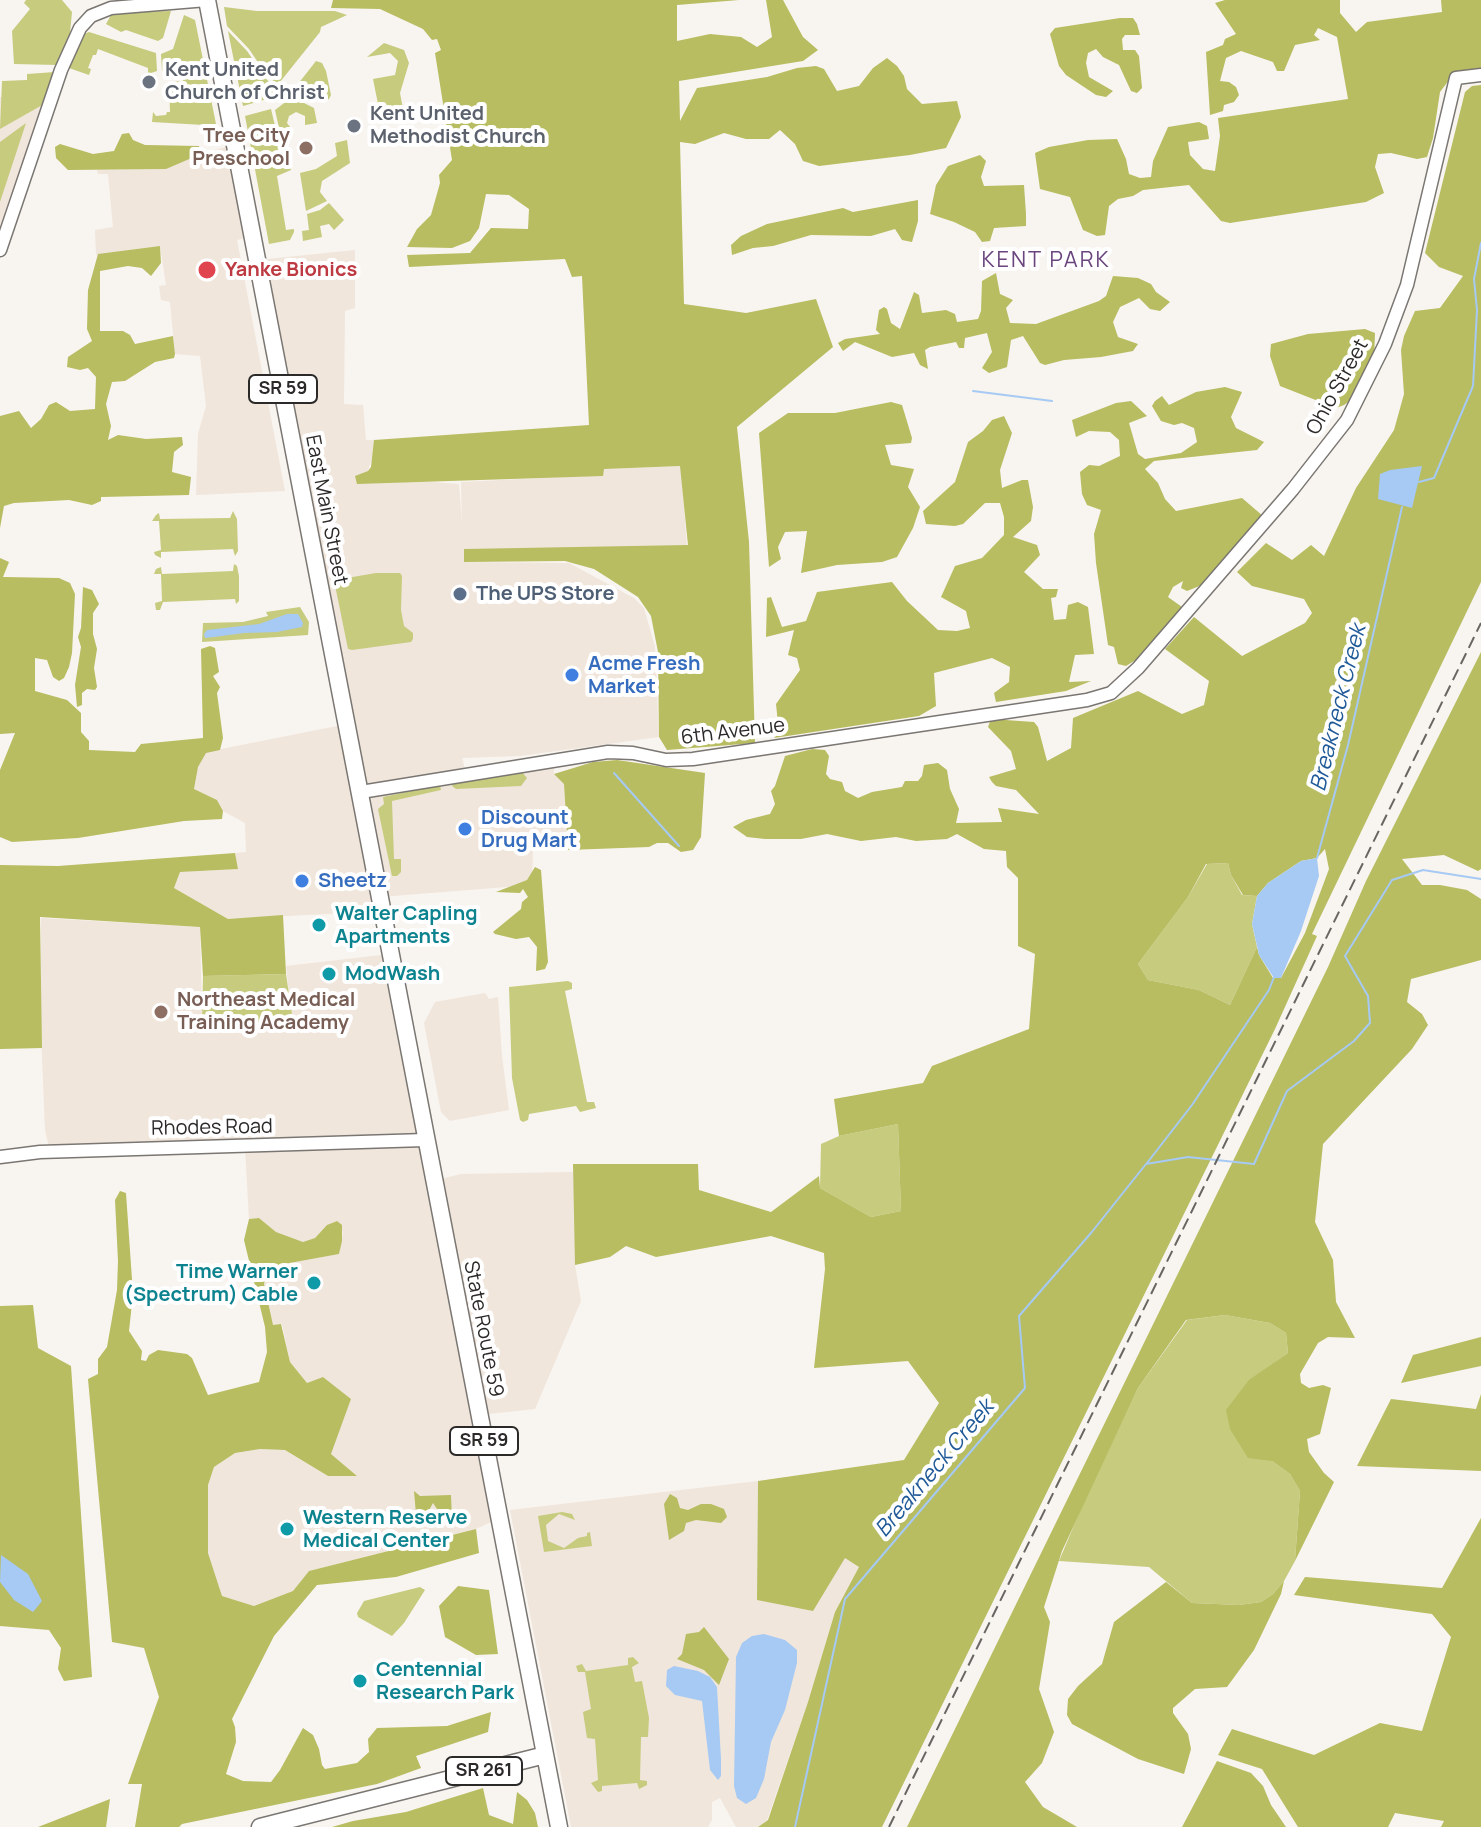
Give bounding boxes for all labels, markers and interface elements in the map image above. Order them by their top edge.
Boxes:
place label: Kent United Church of Christ [165,58,325,105]
marker: Kent United Church of Christ [140,73,158,91]
place label: Kent United Methodist Church [370,102,546,149]
marker: Kent United Methodist Church [345,117,363,135]
place label: Tree City Preschool [192,124,290,171]
marker: Tree City Preschool [297,139,315,157]
district label: KENT PARK [981,248,1111,274]
place label: Yanke Bionics [225,258,357,282]
marker: Yanke Bionics [196,259,218,281]
street label: Ohio Street [1302,335,1374,439]
road number: SR 59 [249,375,317,403]
street label: East Main Street [300,433,352,587]
place label: The UPS Store [476,582,614,606]
marker: The UPS Store [451,585,469,603]
water label: Breakneck Creek [1306,622,1372,794]
place label: Acme Fresh Market [588,652,700,699]
marker: Acme Fresh Market [563,666,581,684]
street label: 6th Avenue [680,714,786,750]
place label: Discount Drug Mart [481,806,577,853]
marker: Discount Drug Mart [456,820,474,838]
place label: Sheetz [318,869,387,893]
marker: Sheetz [293,872,311,890]
place label: Walter Capling Apartments [335,902,478,949]
marker: Walter Capling Apartments [310,916,328,934]
place label: ModWash [345,962,440,986]
marker: ModWash [320,965,338,983]
place label: Northeast Medical Training Academy [177,988,355,1035]
marker: Northeast Medical Training Academy [152,1003,170,1021]
street label: Rhodes Road [151,1115,273,1141]
street label: State Route 59 [458,1259,508,1399]
place label: Time Warner (Spectrum) Cable [124,1260,298,1307]
marker: Time Warner (Spectrum) Cable [305,1274,323,1292]
water label: Breakneck Creek [870,1395,1000,1543]
road number: SR 59 [450,1427,518,1455]
place label: Western Reserve Medical Center [303,1506,468,1553]
marker: Western Reserve Medical Center [278,1520,296,1538]
place label: Centennial Research Park [376,1658,514,1705]
marker: Centennial Research Park [351,1672,369,1690]
road number: SR 261 [446,1757,522,1785]

